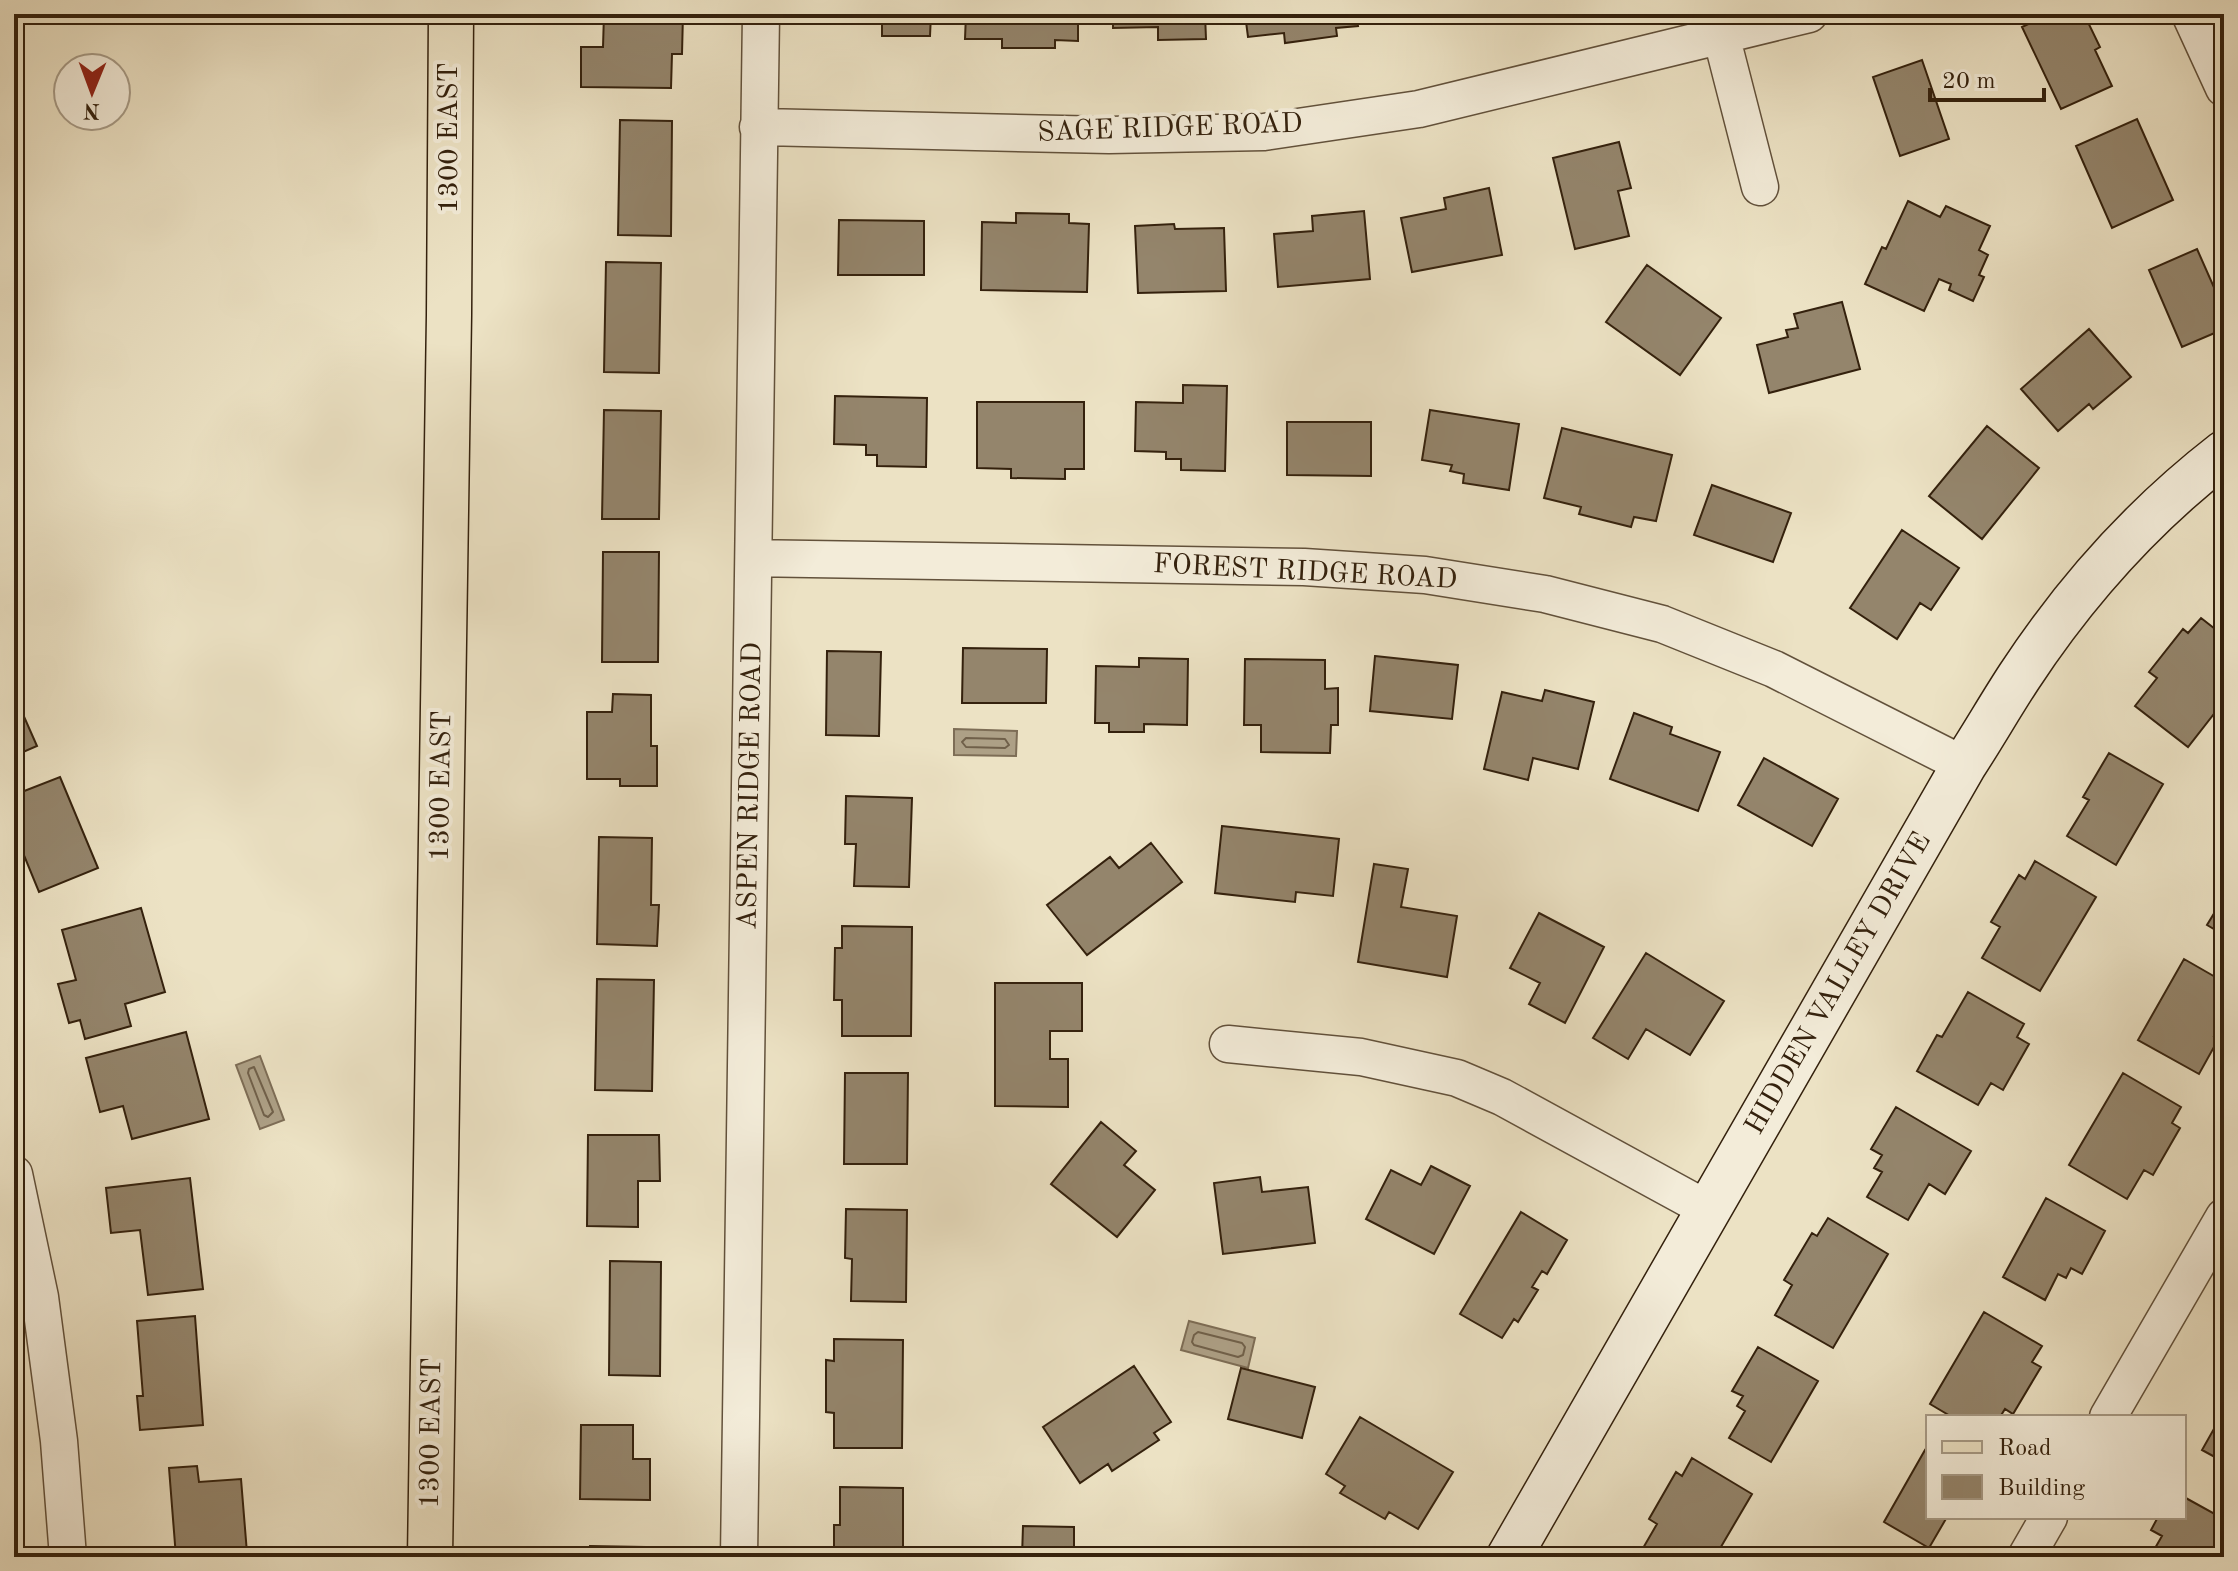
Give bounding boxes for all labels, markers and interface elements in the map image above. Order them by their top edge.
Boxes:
north arrow [52,52,132,132]
scale bar [1930,52,2044,102]
street label: 1300 EAST [436,63,464,213]
text: 20 m [1942,70,1996,94]
text: N [83,99,100,121]
street label: SAGE RIDGE ROAD [1037,110,1303,148]
street label: FOREST RIDGE ROAD [1152,551,1458,595]
street label: ASPEN RIDGE ROAD [734,642,768,930]
street label: 1300 EAST [427,710,457,862]
street label: HIDDEN VALLEY DRIVE [1741,828,1937,1140]
street label: 1300 EAST [417,1357,447,1509]
legend [1926,1415,2186,1519]
text: Road [1998,1437,2051,1461]
text: Building [1998,1477,2085,1501]

